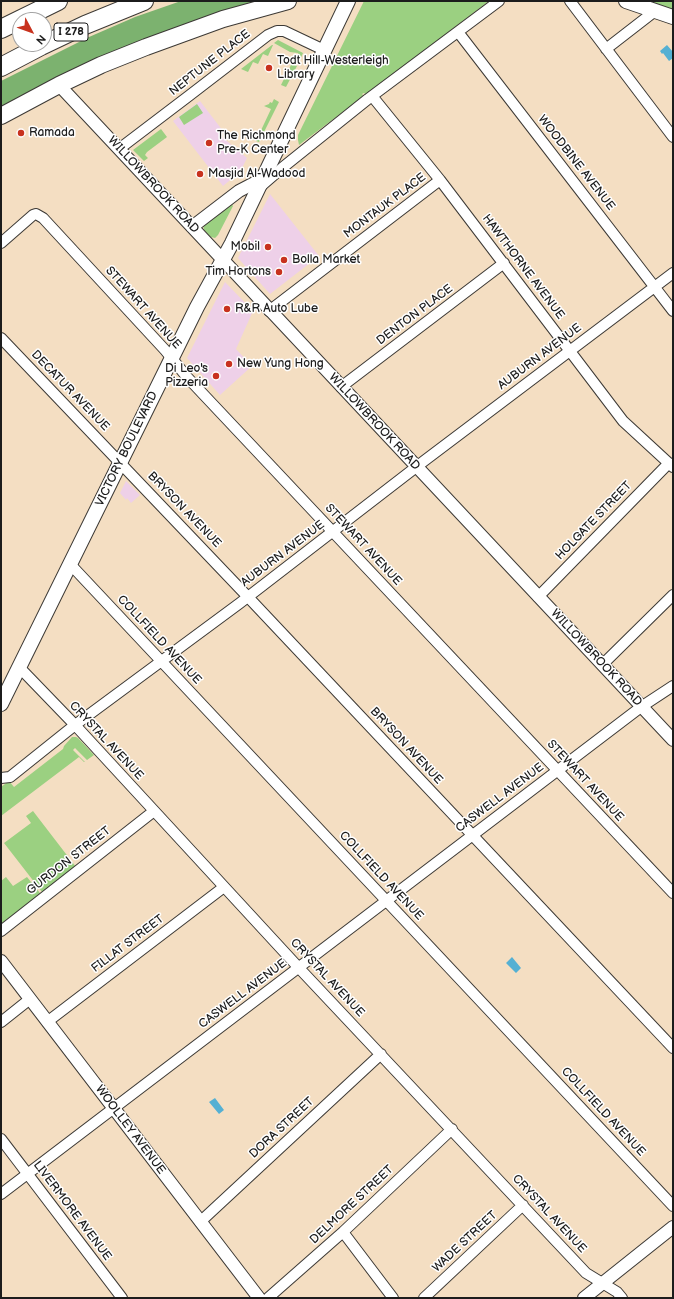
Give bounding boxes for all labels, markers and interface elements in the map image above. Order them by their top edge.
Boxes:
north arrow [12,12,52,52]
road number: I 278 [54,23,88,41]
street label: NEPTUNE PLACE [167,27,253,99]
text: N [33,32,48,47]
place label: Todt Hill-Westerleigh Library [277,54,389,82]
marker: Todt Hill-Westerleigh Library [264,63,274,73]
street label: WOODBINE AVENUE [534,113,618,213]
place label: Ramada [29,126,75,140]
marker: Ramada [16,128,26,138]
place label: The Richmond Pre-K Center [217,129,296,157]
street label: WILLOWBROOK ROAD [104,134,202,236]
marker: The Richmond Pre-K Center [204,138,214,148]
place label: Masjid Al-Wadood [208,167,305,181]
marker: Masjid Al-Wadood [195,169,205,179]
street label: MONTAUK PLACE [341,170,429,242]
street label: HAWTHORNE AVENUE [479,212,567,322]
place label: Mobil [231,240,260,254]
marker: Mobil [263,242,273,252]
place label: Bolla Market [292,253,360,267]
marker: Bolla Market [279,255,289,265]
street label: STEWART AVENUE [102,264,184,352]
place label: Tim Hortons [205,265,271,279]
marker: Tim Hortons [274,267,284,277]
street label: DENTON PLACE [374,282,456,348]
place label: R&R Auto Lube [235,302,318,316]
marker: R&R Auto Lube [222,304,232,314]
street label: AUBURN AVENUE [495,321,585,393]
street label: DECATUR AVENUE [28,348,112,434]
place label: New Yung Hong [237,357,324,371]
marker: New Yung Hong [224,359,234,369]
place label: Di Leo's Pizzeria [165,362,208,390]
marker: Di Leo's Pizzeria [211,371,221,381]
street label: WILLOWBROOK ROAD [325,371,423,473]
street label: VICTORY BOULEVARD [93,389,161,509]
street label: BRYSON AVENUE [144,469,224,551]
street label: HOLGATE STREET [553,479,635,563]
street label: STEWART AVENUE [322,501,404,589]
street label: AUBURN AVENUE [238,518,328,590]
street label: COLLFIELD AVENUE [114,592,204,688]
street label: WILLOWBROOK ROAD [547,607,645,709]
street label: CRYSTAL AVENUE [66,699,146,783]
street label: BRYSON AVENUE [367,705,445,787]
street label: STEWART AVENUE [544,737,626,825]
street label: CASWELL AVENUE [453,760,547,836]
street label: GURDON STREET [24,824,114,898]
street label: COLLFIELD AVENUE [336,828,426,924]
street label: FILLAT STREET [89,912,167,976]
street label: CRYSTAL AVENUE [287,936,367,1020]
street label: CASWELL AVENUE [196,956,290,1032]
street label: COLLFIELD AVENUE [558,1064,648,1160]
street label: WOOLLEY AVENUE [92,1083,168,1177]
street label: DORA STREET [247,1095,317,1161]
street label: LIVERMORE AVENUE [30,1158,114,1264]
street label: DELMORE STREET [307,1163,397,1247]
street label: CRYSTAL AVENUE [509,1172,589,1256]
street label: WADE STREET [430,1208,500,1276]

